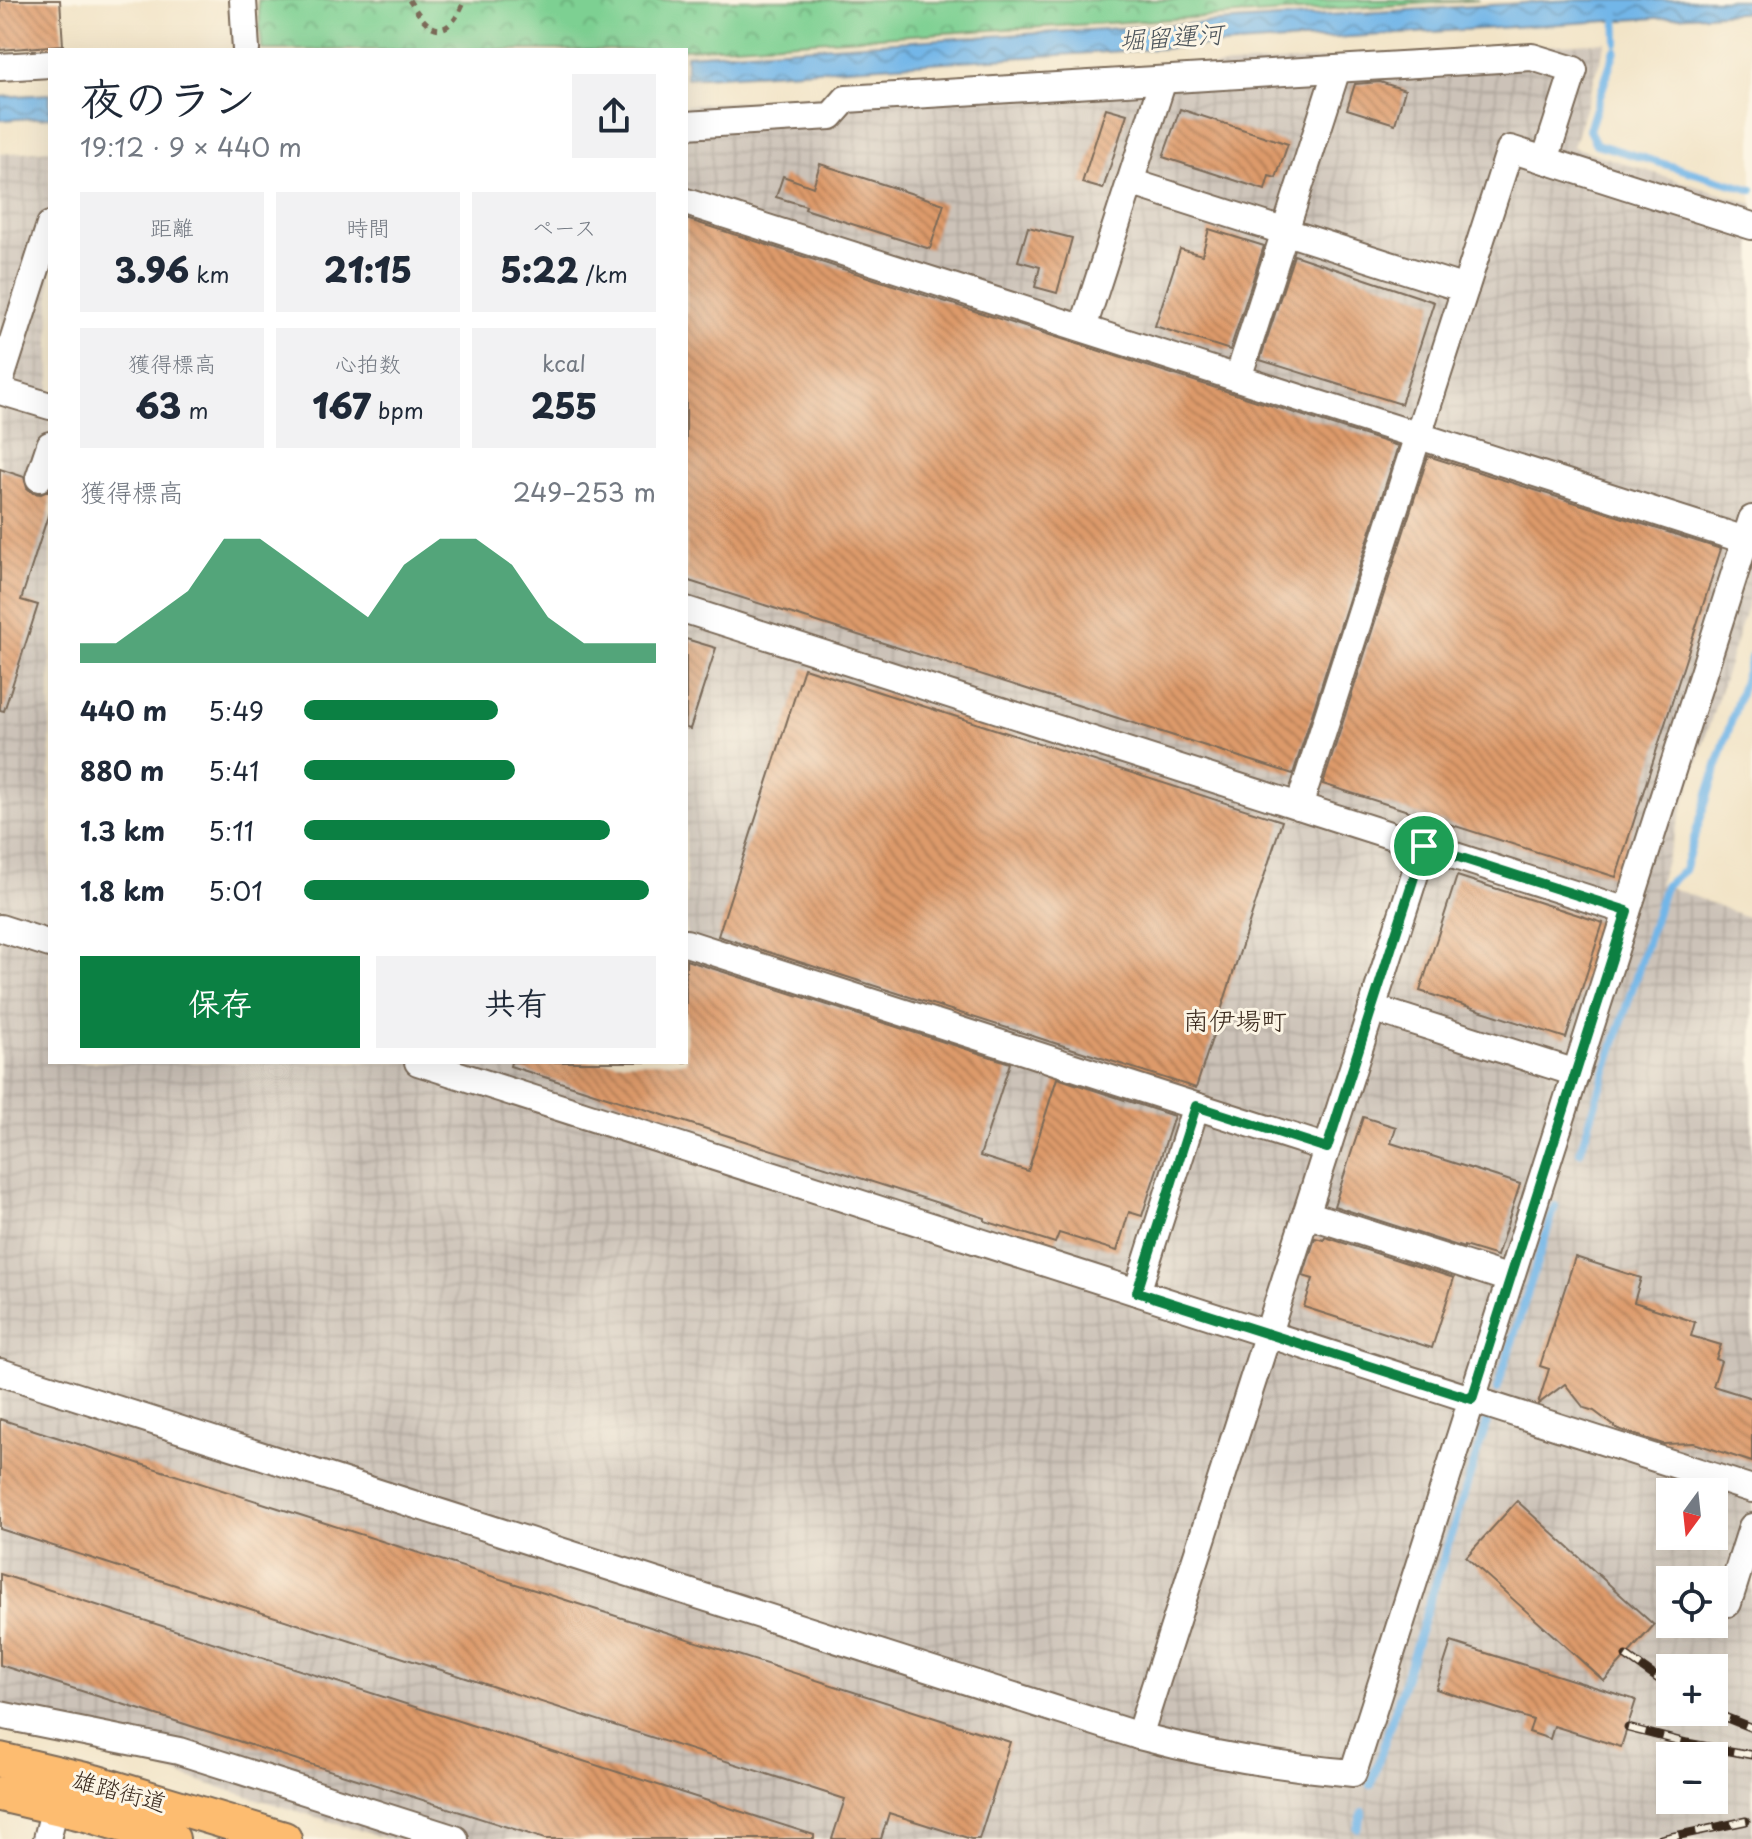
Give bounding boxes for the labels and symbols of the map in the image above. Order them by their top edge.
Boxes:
water label: 堀留運河 [1118,13,1228,59]
pin [1390,812,1458,880]
district label: 南伊場町 [1183,1000,1287,1039]
north arrow [1656,1478,1728,1550]
street label: 雄踏街道 [69,1760,171,1820]

